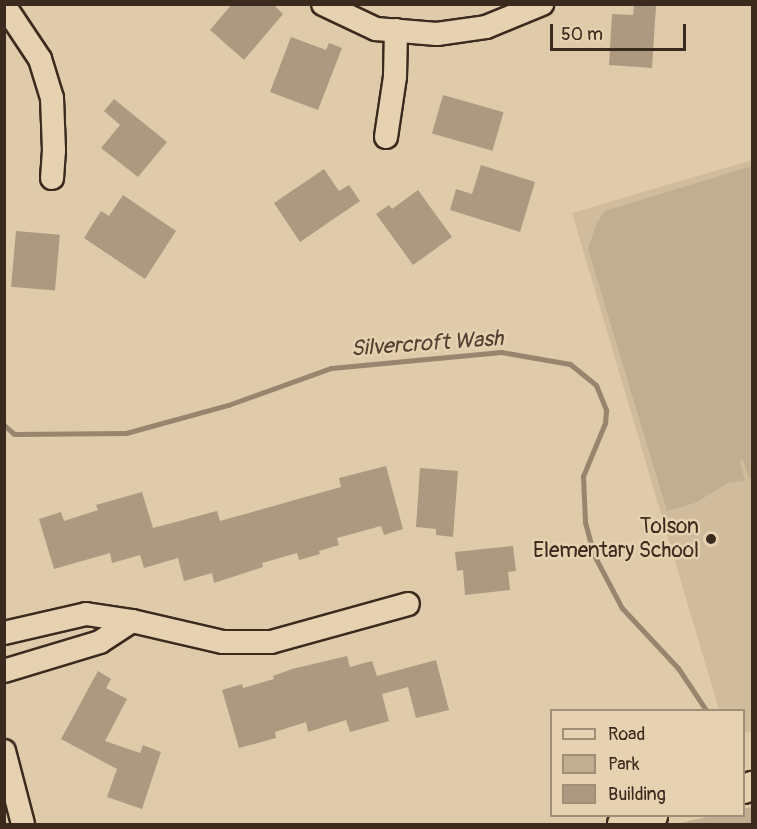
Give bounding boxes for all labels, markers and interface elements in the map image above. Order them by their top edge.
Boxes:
scale bar [553,12,690,50]
text: 50 m [561,23,603,46]
water label: Silvercroft Wash [350,326,504,362]
place label: Tolson Elementary School [533,514,699,564]
marker: Tolson Elementary School [704,532,718,546]
legend [550,709,745,817]
text: Road [608,723,645,746]
text: Park [608,753,640,776]
text: Building [608,783,666,806]

